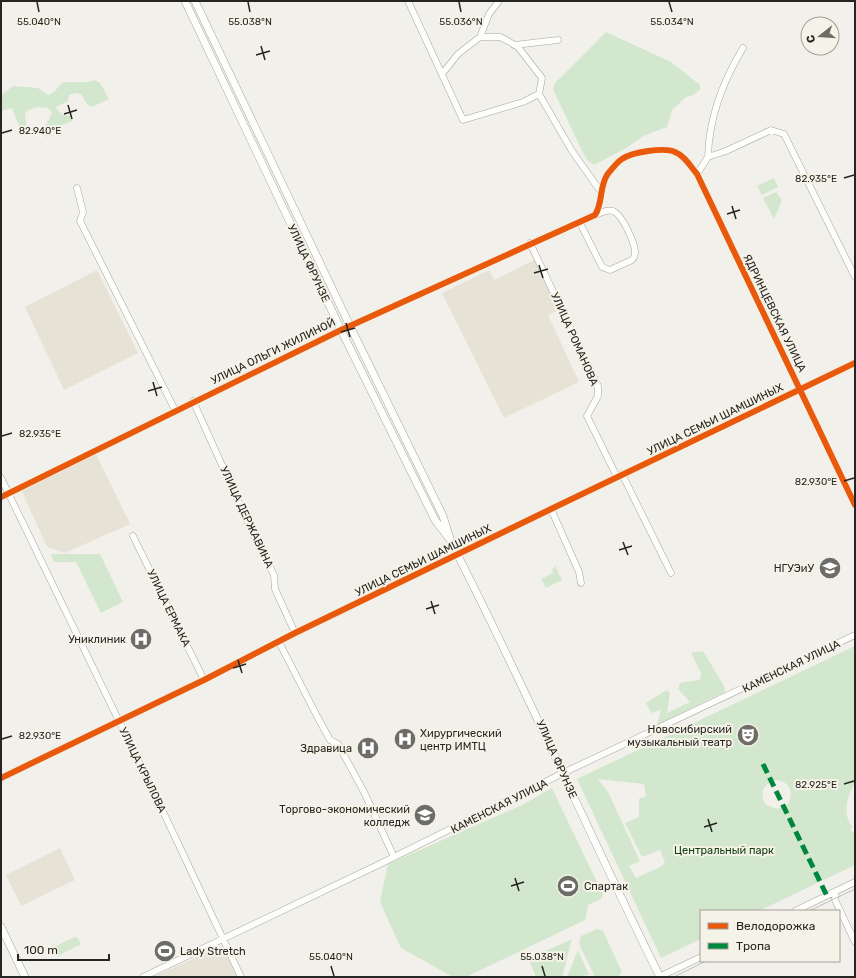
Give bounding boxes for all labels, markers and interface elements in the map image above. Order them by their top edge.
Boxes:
text: 55.040°N [17,16,61,28]
text: 55.038°N [228,16,272,28]
text: 55.036°N [439,16,483,28]
text: 55.034°N [650,16,694,28]
north arrow [800,16,840,56]
text: С [803,33,818,44]
text: 82.940°E [19,125,61,137]
text: 82.935°E [795,173,837,185]
street label: УЛИЦА ФРУНЗЕ [285,222,332,305]
street label: ЯДРИНЦЕВСКАЯ УЛИЦА [740,252,809,375]
street label: УЛИЦА РОМАНОВА [548,291,601,388]
street label: УЛИЦА ОЛЬГИ ЖИЛИНОЙ [209,316,338,387]
street label: УЛИЦА СЕМЬИ ШАМШИНЫХ [645,381,785,458]
text: 82.935°E [19,428,61,440]
street label: УЛИЦА ДЕРЖАВИНА [217,464,276,571]
text: 82.930°E [795,476,837,488]
street label: УЛИЦА СЕМЬИ ШАМШИНЫХ [353,522,493,599]
school or university icon: НГУЭиУ [817,555,843,581]
place label: НГУЭиУ [774,562,815,575]
street label: УЛИЦА ЕРМАКА [144,567,193,650]
hospital icon: Униклиник [128,626,154,652]
place label: Униклиник [68,633,126,646]
street label: КАМЕНСКАЯ УЛИЦА [740,637,843,696]
street label: УЛИЦА ФРУНЗЕ [533,718,580,801]
theatre icon: Новосибирский музыкальный театр [735,722,761,748]
place label: Новосибирский музыкальный театр [627,723,732,749]
street label: УЛИЦА КРЫЛОВА [116,725,169,816]
hospital icon: Хирургический центр ИМТЦ [392,726,418,752]
place label: Хирургический центр ИМТЦ [420,727,502,753]
text: 82.930°E [19,730,61,742]
hospital icon: Здравица [355,735,381,761]
place label: Здравица [300,742,352,755]
street label: КАМЕНСКАЯ УЛИЦА [449,776,550,836]
text: 82.925°E [795,779,837,791]
school or university icon: Торгово-экономический колледж [412,802,438,828]
place label: Торгово-экономический колледж [279,803,410,829]
park label: Центральный парк [674,844,774,857]
sports icon: Спартак [555,873,581,899]
place label: Спартак [584,880,628,893]
legend [700,910,840,962]
text: Велодорожка [736,919,815,933]
scale bar [18,936,109,962]
sports icon: Lady Stretch [152,938,178,964]
text: Тропа [736,939,771,953]
text: 100 m [24,943,58,957]
place label: Lady Stretch [180,945,246,958]
text: 55.040°N [309,951,353,963]
text: 55.038°N [520,951,564,963]

